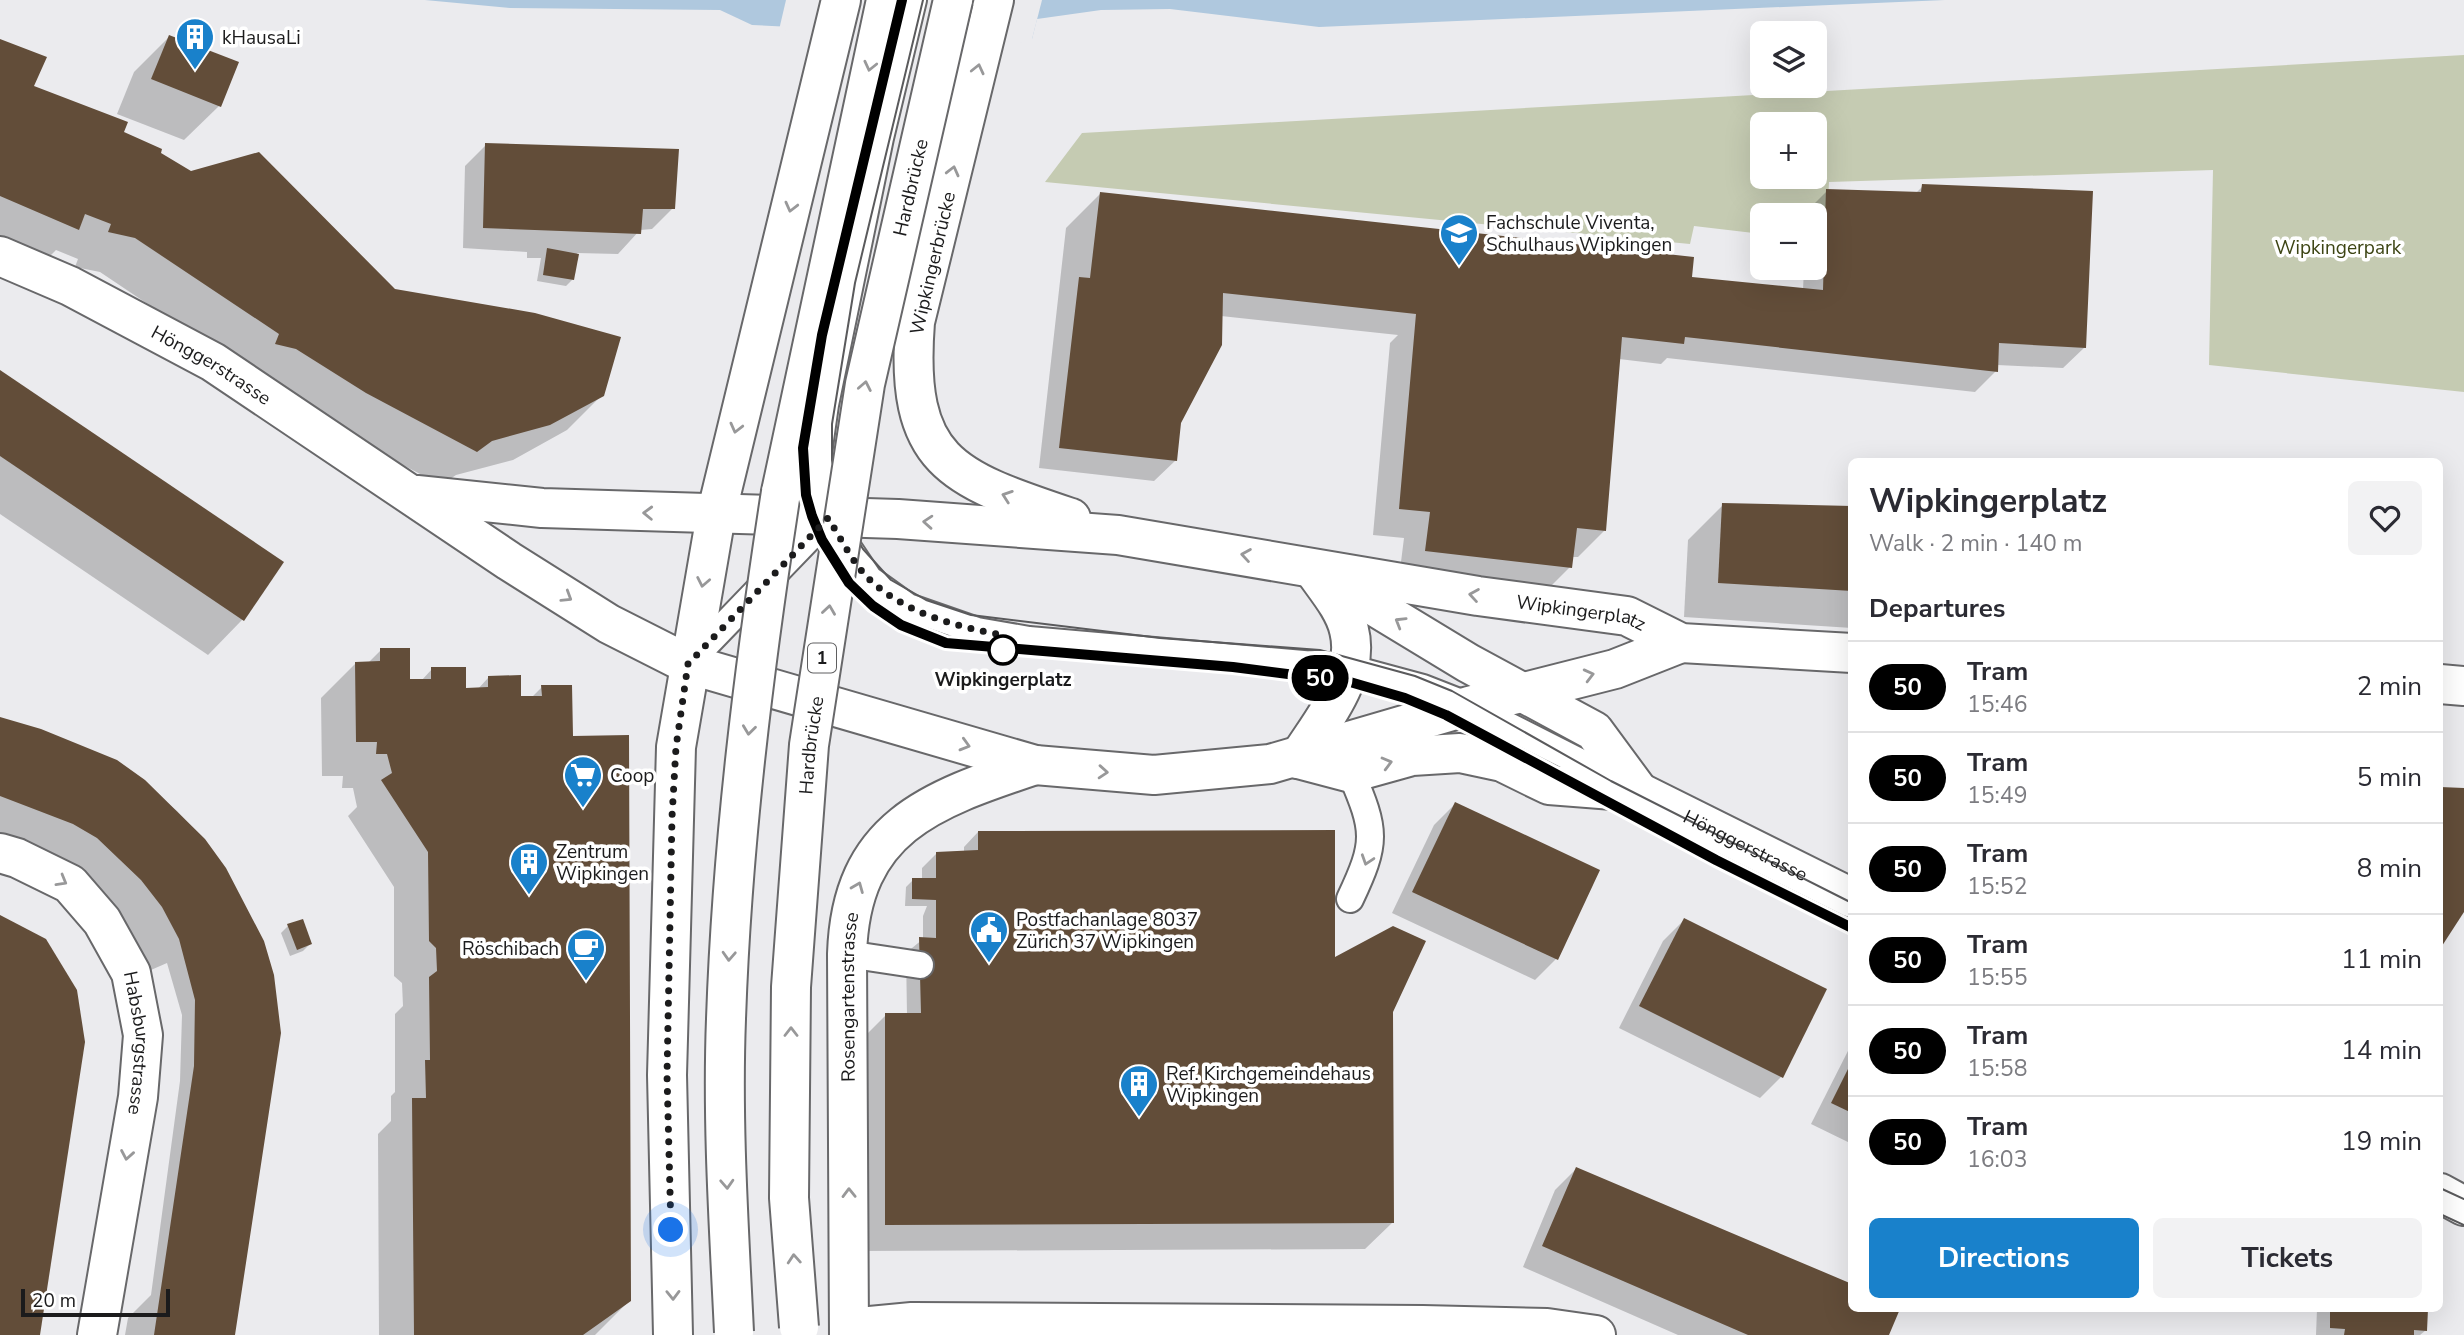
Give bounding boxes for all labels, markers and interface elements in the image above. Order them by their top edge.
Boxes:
building icon: kHausaLi [174,16,216,71]
map controls [1750,21,1827,280]
button: layers [1750,21,1827,98]
place label: kHausaLi [222,25,301,51]
one-way arrow [864,60,878,72]
one-way arrow [970,63,984,75]
button: + [1750,112,1827,189]
street label: Hardbrücke [887,137,935,239]
one-way arrow [945,165,959,177]
street label: Wipkingerbrücke [904,189,962,337]
one-way arrow [785,201,799,213]
button: − [1750,203,1827,280]
place label: Fachschule Viventa, Schulhaus Wipkingen [1486,210,1672,258]
school or university icon: Fachschule Viventa, Schulhaus Wipkingen [1438,212,1480,267]
park label: Wipkingerpark [2275,235,2402,261]
street label: Hönggerstrasse [146,319,276,411]
one-way arrow [857,380,872,392]
one-way arrow [730,422,744,434]
text: Wipkingerplatz [1869,479,2107,524]
button: heart [2348,481,2422,555]
one-way arrow [1002,490,1014,504]
one-way arrow [642,506,653,521]
one-way arrow [922,514,933,529]
text: Walk · 2 min · 140 m [1869,528,2082,559]
one-way arrow [1240,548,1252,563]
one-way arrow [697,576,712,588]
one-way arrow [559,588,572,601]
one-way arrow [1468,588,1480,603]
street label: Wipkingerplatz [1514,589,1650,637]
text: Departures [1869,591,2005,626]
one-way arrow [821,604,836,616]
one-way arrow [1394,617,1407,630]
marker: Wipkingerplatz [988,635,1018,665]
road number: 1 [808,644,836,672]
text: Tram [1967,654,2028,689]
line badge: 50 [1288,655,1352,701]
text: 50 [1306,662,1334,694]
place label: Wipkingerplatz [935,667,1071,693]
one-way arrow [1583,669,1595,683]
text: 2 min [2357,669,2422,704]
text: 50 [1893,671,1922,703]
text: 15:46 [1967,689,2027,720]
street label: Hardbrücke [793,694,830,795]
one-way arrow [742,724,757,736]
one-way arrow [959,736,971,751]
text: Tram [1967,745,2028,780]
supermarket icon: Coop [562,754,604,809]
one-way arrow [1381,757,1393,771]
text: 5 min [2357,760,2422,795]
text: 50 [1893,762,1922,794]
place label: Coop [610,763,654,789]
one-way arrow [1098,764,1109,779]
text: 15:49 [1967,780,2027,811]
street label: Hönggerstrasse [1679,804,1812,888]
text: Tram [1967,836,2028,871]
place label: Zentrum Wipkingen [556,839,649,887]
building icon: Zentrum Wipkingen [508,841,550,896]
text: 8 min [2357,851,2422,886]
text: 50 [1893,853,1922,885]
one-way arrow [1360,854,1375,866]
text: 15:52 [1967,871,2027,902]
one-way arrow [54,873,67,886]
one-way arrow [850,882,864,894]
place label: Postfachanlage 8037 Zürich 37 Wipkingen [1016,907,1198,955]
public building icon: Postfachanlage 8037 Zürich 37 Wipkingen [968,909,1010,964]
street label: Rosengartenstrasse [835,910,865,1082]
cafe icon: Röschibach [565,927,607,982]
text: Tram [1967,927,2028,962]
place label: Röschibach [462,936,559,962]
text: 11 min [2341,942,2422,977]
text: 50 [1893,944,1922,976]
one-way arrow [722,951,737,962]
text: 15:55 [1967,962,2027,993]
street label: Habsburgstrasse [117,969,155,1117]
text: Tram [1967,1018,2028,1053]
one-way arrow [783,1026,799,1036]
text: 14 min [2341,1033,2422,1068]
text: 50 [1893,1035,1922,1067]
text: 15:58 [1967,1053,2027,1084]
place label: Ref. Kirchgemeindehaus Wipkingen [1166,1061,1371,1109]
building icon: Ref. Kirchgemeindehaus Wipkingen [1118,1063,1160,1118]
text: Tram [1967,1109,2028,1144]
text: 19 min [2341,1124,2422,1159]
text: 50 [1893,1126,1922,1158]
text: 16:03 [1967,1144,2027,1175]
one-way arrow [121,1149,136,1161]
one-way arrow [720,1179,735,1190]
one-way arrow [841,1188,857,1198]
your location [653,1212,688,1247]
button: Directions [1869,1218,2139,1298]
button: Tickets [2153,1218,2422,1298]
one-way arrow [787,1253,802,1264]
scale bar [21,1286,170,1318]
text: 20 m [32,1288,76,1314]
one-way arrow [665,1289,680,1300]

